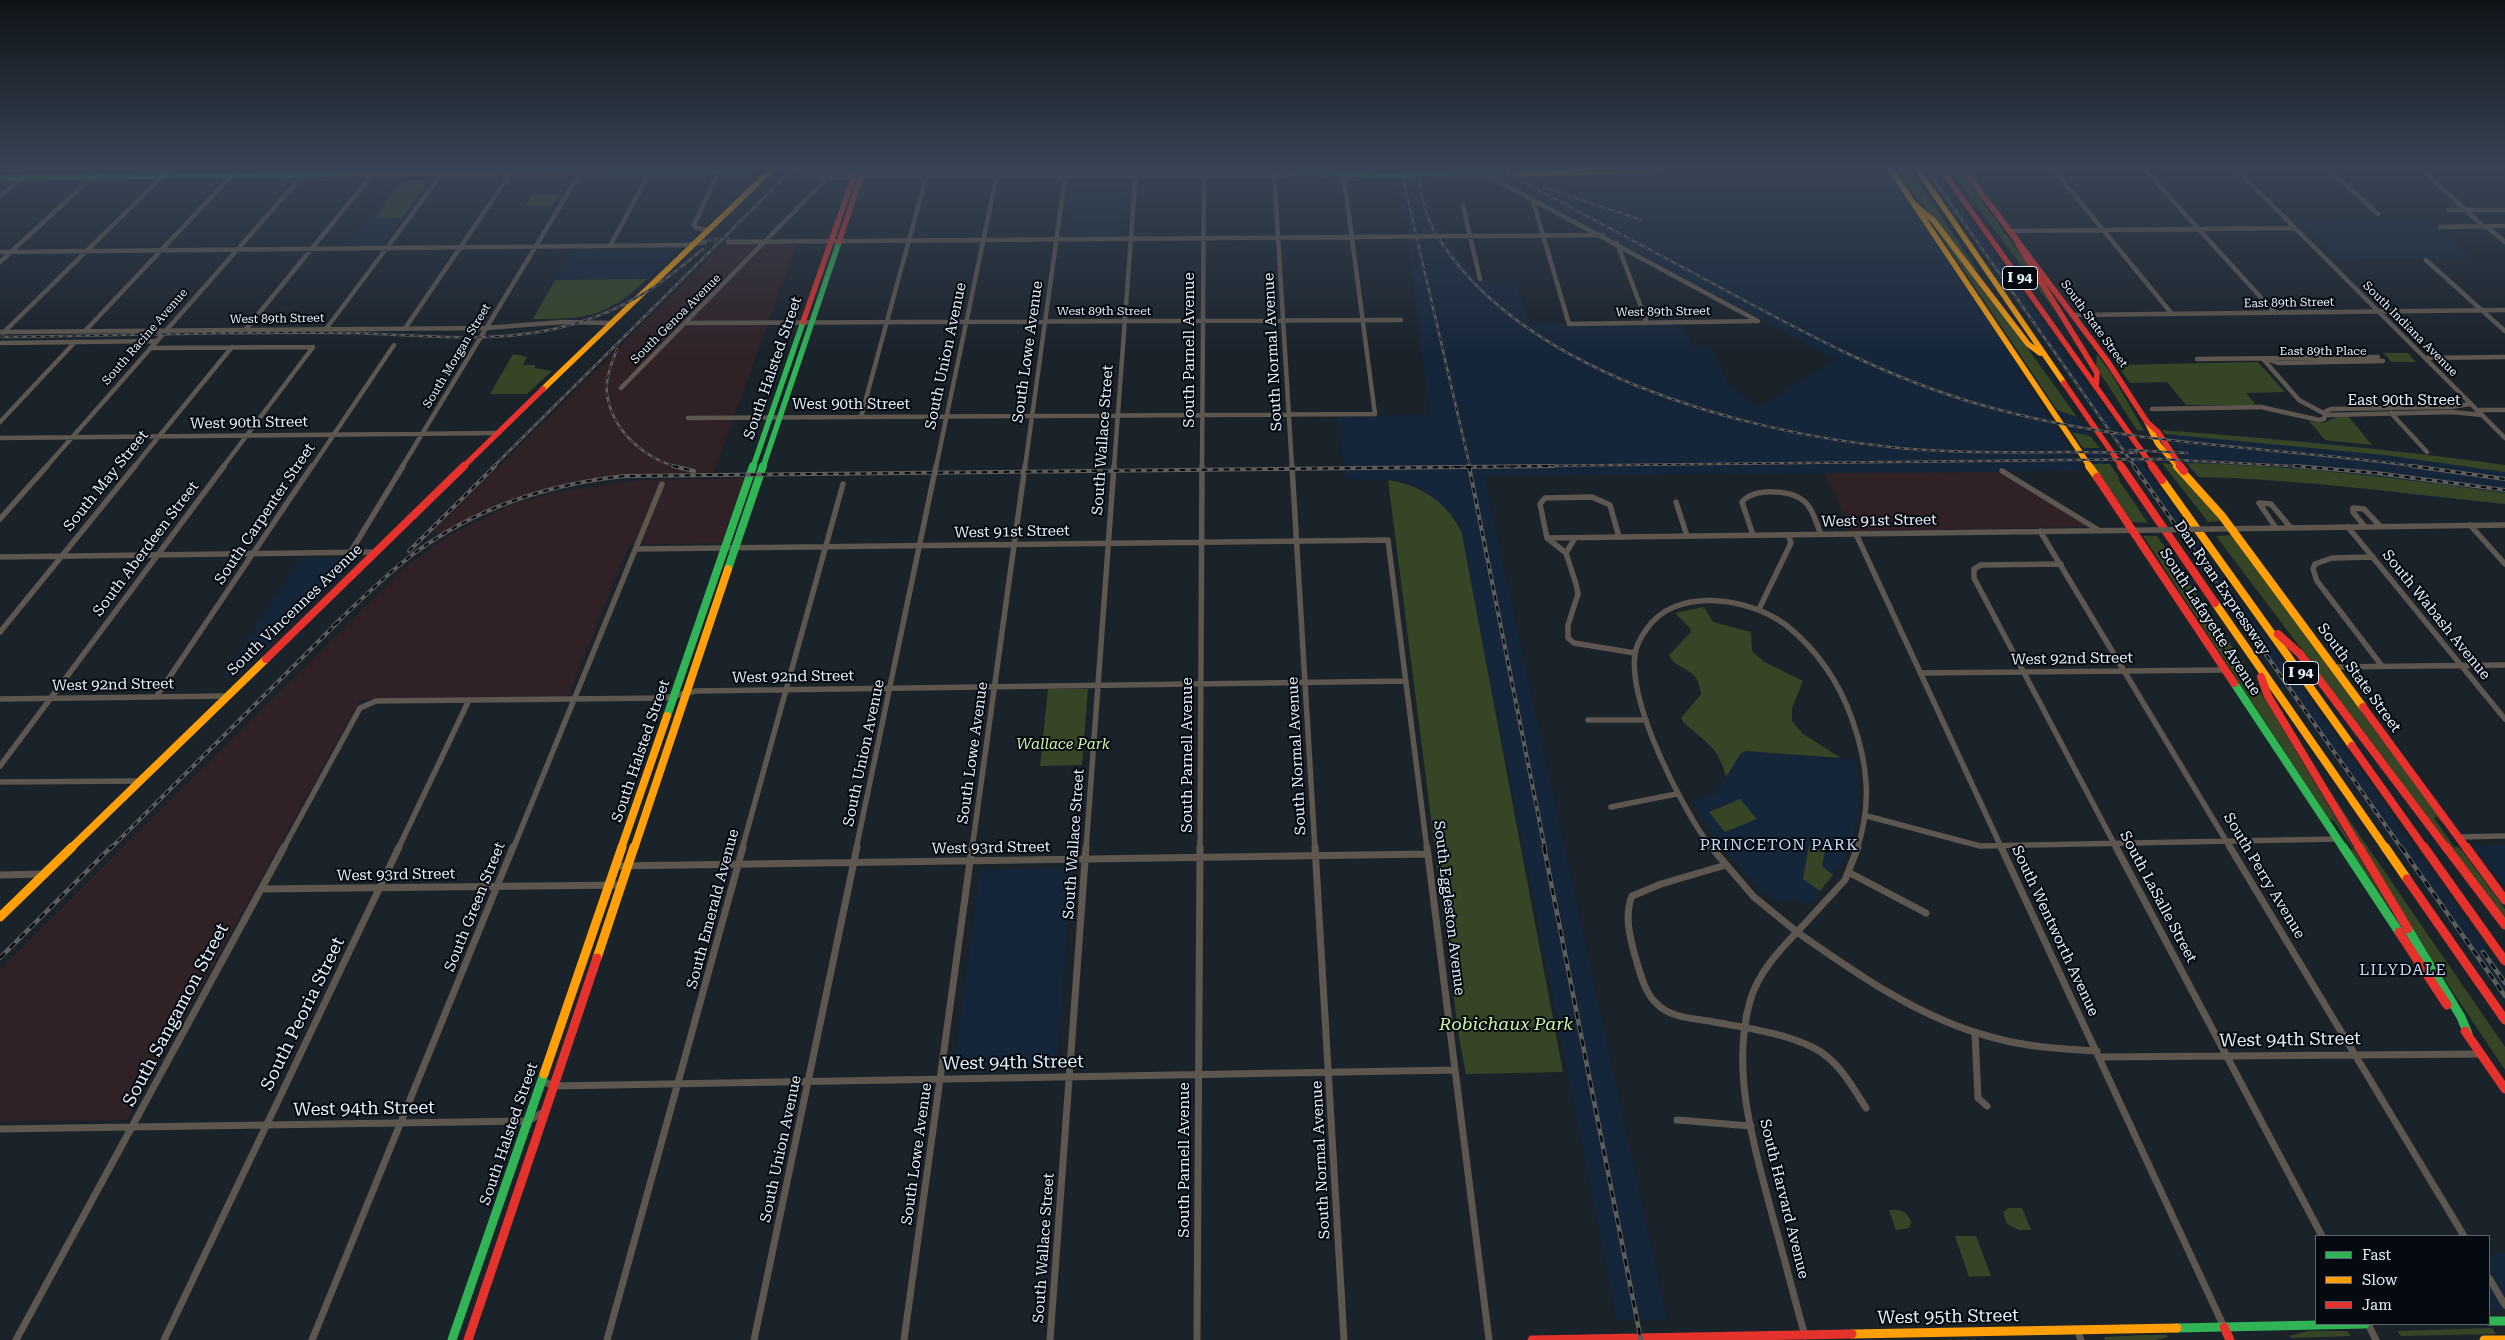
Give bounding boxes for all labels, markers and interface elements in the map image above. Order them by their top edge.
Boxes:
road number: I 94 [2002,266,2038,290]
street label: South Genoa Avenue [628,271,724,367]
street label: South Parnell Avenue [1181,272,1199,428]
street label: South Normal Avenue [1260,272,1286,432]
street label: South State Street [2057,278,2131,370]
street label: South Indiana Avenue [2360,279,2460,379]
street label: South Lowe Avenue [1009,280,1047,424]
street label: South Union Avenue [922,281,970,431]
street label: South Racine Avenue [99,286,191,388]
street label: South Halsted Street [740,294,806,442]
street label: East 89th Street [2244,295,2334,311]
street label: South Morgan Street [420,301,494,411]
street label: West 89th Street [1057,304,1151,318]
street label: West 89th Street [1616,304,1710,320]
street label: West 89th Street [230,311,324,327]
street label: East 89th Place [2279,344,2367,358]
street label: South Wallace Street [1089,364,1117,516]
street label: East 90th Street [2347,392,2461,410]
street label: West 90th Street [792,396,910,414]
street label: West 90th Street [190,413,308,433]
street label: South May Street [60,427,152,535]
street label: South Carpenter Street [211,440,319,588]
street label: South Aberdeen Street [89,478,203,620]
street label: West 91st Street [1821,511,1937,531]
street label: Dan Ryan Expressway [2170,517,2274,659]
street label: West 91st Street [954,522,1070,542]
street label: South Vincennes Avenue [224,541,366,679]
street label: South Lafayette Avenue [2156,545,2264,699]
street label: South Wabash Avenue [2378,546,2494,684]
street label: South State Street [2313,620,2405,736]
street label: West 92nd Street [2011,649,2133,669]
road number: I 94 [2284,661,2318,684]
street label: West 92nd Street [732,667,854,687]
street label: West 92nd Street [52,675,174,695]
street label: South Normal Avenue [1284,676,1310,836]
street label: South Halsted Street [608,677,674,825]
street label: South Parnell Avenue [1179,677,1197,833]
street label: South Union Avenue [840,678,888,828]
street label: South Lowe Avenue [954,681,992,825]
park label: Wallace Park [1016,736,1110,754]
street label: South Wallace Street [1060,768,1088,920]
street label: South Perry Avenue [2219,810,2309,942]
street label: South Eggleston Avenue [1429,820,1469,996]
street label: South Emerald Avenue [683,827,743,991]
street label: South LaSalle Street [2116,828,2200,966]
district label: PRINCETON PARK [1698,835,1860,855]
street label: West 93rd Street [932,838,1050,858]
street label: South Green Street [441,840,509,974]
street label: South Wentworth Avenue [2008,843,2102,1019]
street label: West 93rd Street [337,865,455,885]
street label: South Sangamon Street [119,920,233,1110]
street label: South Peoria Street [256,934,350,1094]
district label: LILYDALE [2358,960,2448,980]
park label: Robichaux Park [1439,1014,1573,1036]
street label: West 94th Street [2219,1028,2361,1052]
street label: West 94th Street [942,1051,1084,1075]
street label: South Halsted Street [476,1060,542,1208]
street label: South Union Avenue [757,1074,805,1224]
street label: South Normal Avenue [1308,1080,1334,1240]
street label: South Lowe Avenue [898,1082,936,1226]
street label: South Parnell Avenue [1176,1082,1194,1238]
street label: West 94th Street [293,1097,435,1121]
street label: South Harvard Avenue [1755,1117,1813,1281]
street label: South Wallace Street [1030,1172,1058,1324]
legend [2315,1235,2490,1325]
text: Fast [2362,1246,2391,1264]
text: Slow [2362,1271,2397,1289]
text: Jam [2362,1296,2392,1314]
street label: West 95th Street [1877,1305,2019,1329]

